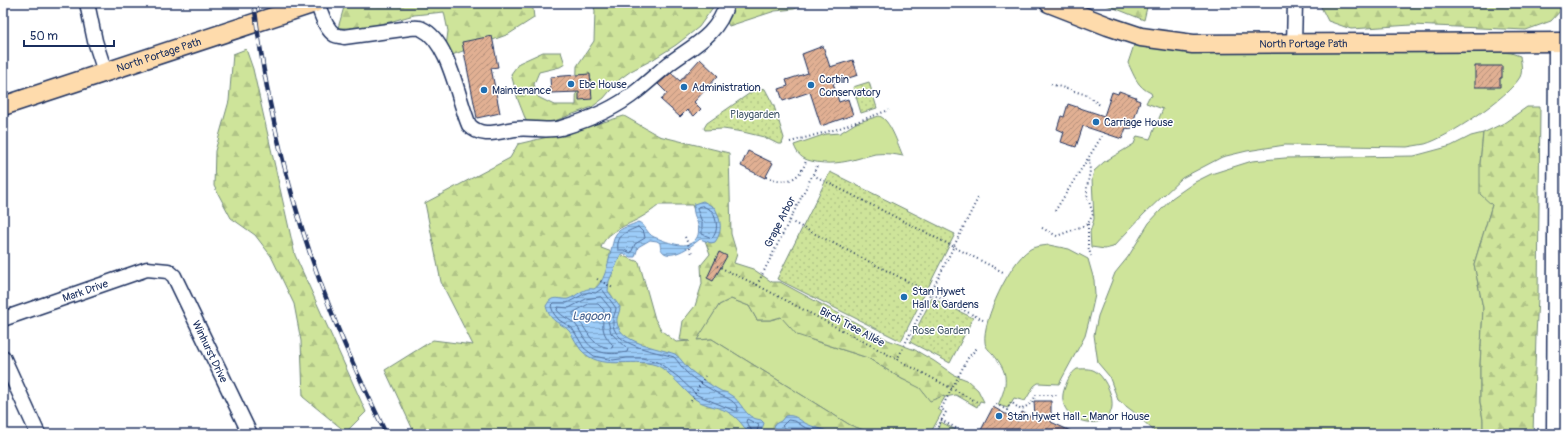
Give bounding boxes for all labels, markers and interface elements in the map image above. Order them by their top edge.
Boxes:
scale bar [24,22,114,48]
text: 50 m [30,29,58,44]
street label: North Portage Path [115,35,203,75]
street label: North Portage Path [1259,37,1348,50]
place label: Corbin Conservatory [819,73,881,99]
place label: Ebe House [579,78,627,91]
marker: Ebe House [566,79,576,89]
marker: Corbin Conservatory [806,80,816,90]
place label: Administration [692,81,761,94]
marker: Administration [679,82,689,92]
place label: Maintenance [492,84,551,97]
marker: Maintenance [479,85,489,95]
park label: Playgarden [730,108,780,121]
place label: Carriage House [1104,116,1173,129]
marker: Carriage House [1091,117,1101,127]
street label: Grape Arbor [762,194,798,250]
street label: Mark Drive [61,276,110,304]
place label: Stan Hywet Hall & Gardens [912,285,979,311]
marker: Stan Hywet Hall & Gardens [899,292,909,302]
street label: Birch Tree Allée [817,304,887,350]
water label: Lagoon [572,309,611,324]
street label: Winhurst Drive [190,318,231,385]
park label: Rose Garden [912,324,970,337]
place label: Stan Hywet Hall - Manor House [1007,410,1150,423]
marker: Stan Hywet Hall - Manor House [994,411,1004,421]

